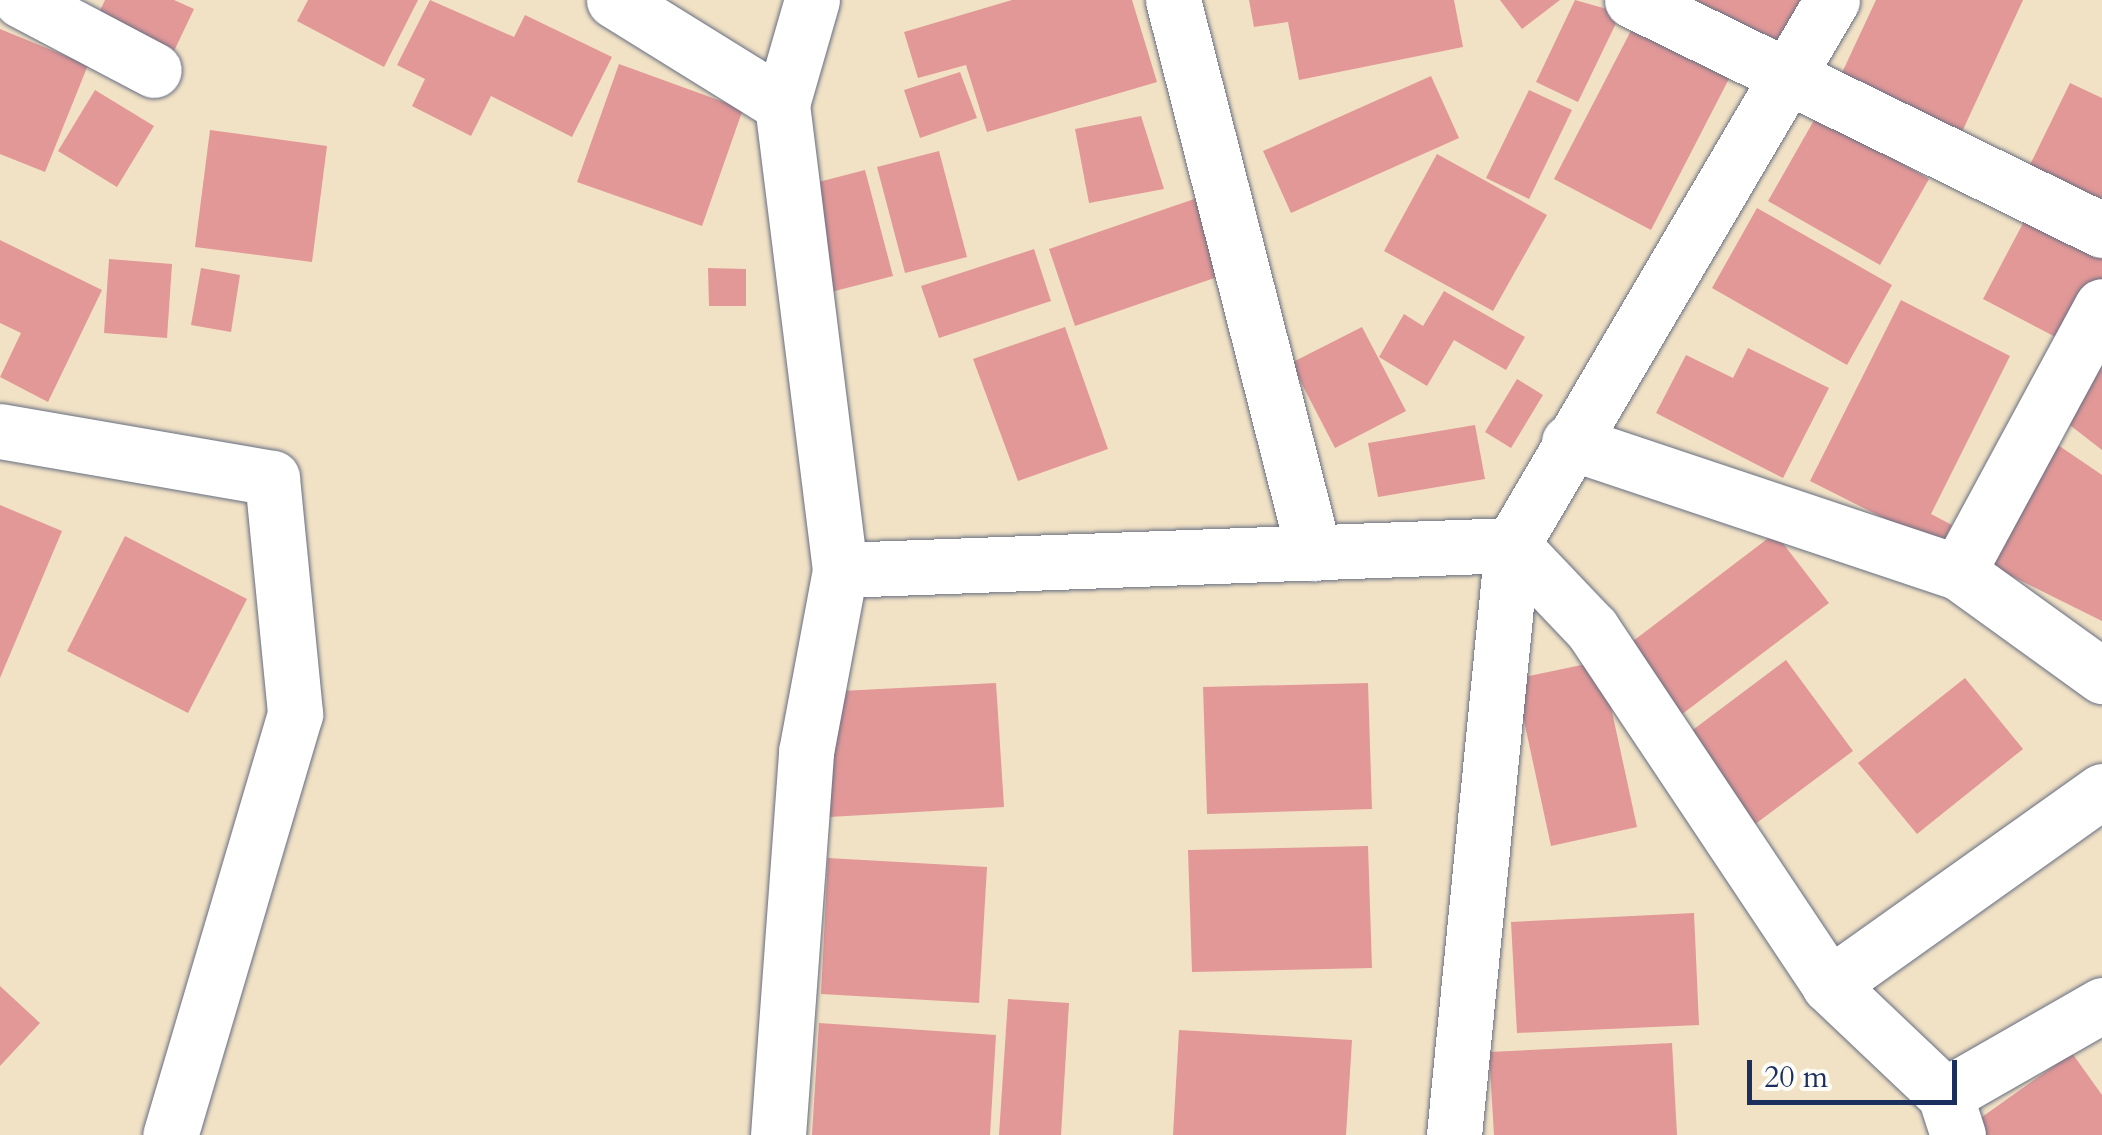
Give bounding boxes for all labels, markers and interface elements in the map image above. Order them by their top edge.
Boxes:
scale bar [1752,1040,1962,1102]
text: 20 m [1764,1057,1828,1098]

